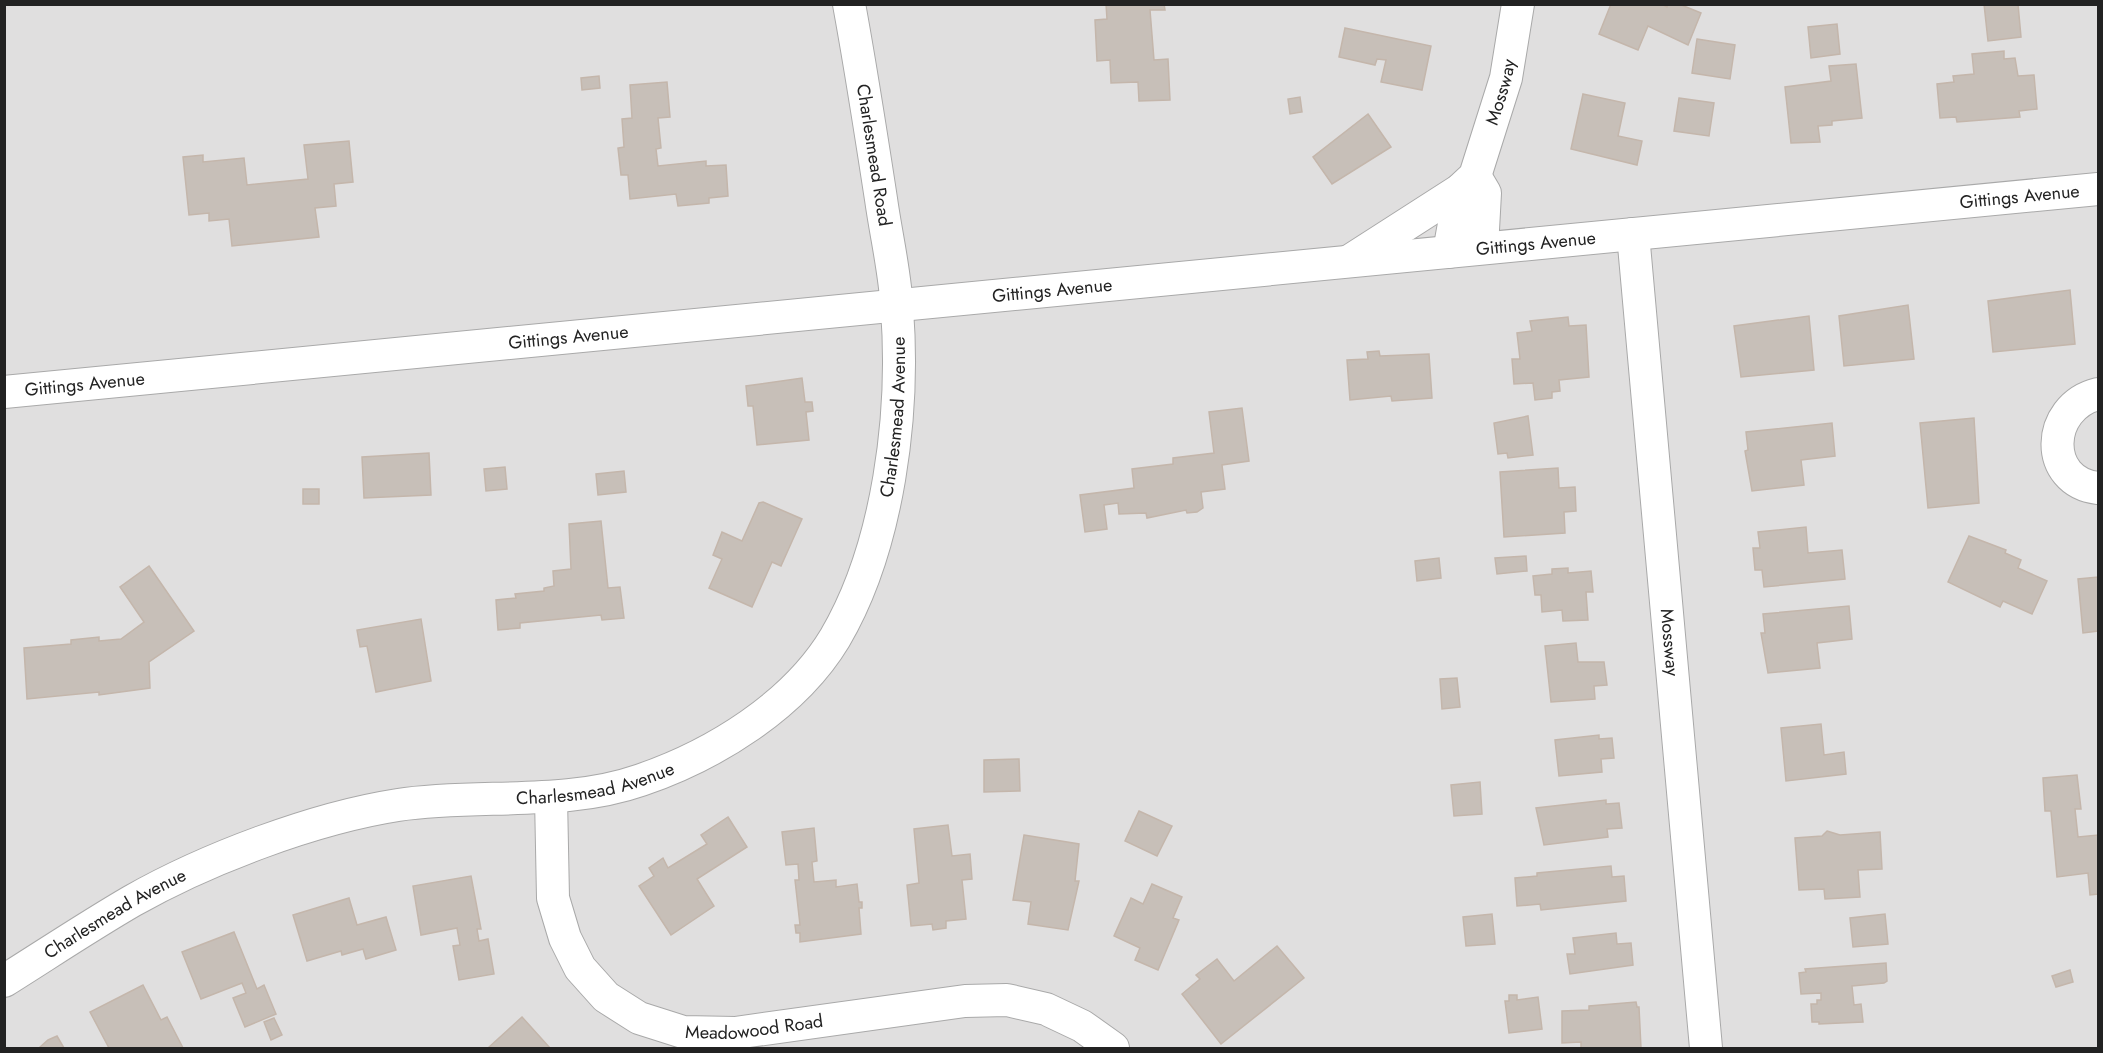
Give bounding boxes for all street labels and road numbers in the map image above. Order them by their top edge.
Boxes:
street label: Mossway [1479,57,1522,128]
street label: Charlesmead Road [850,82,898,228]
street label: Gittings Avenue [1958,178,2081,215]
street label: Gittings Avenue [1475,225,1597,262]
street label: Gittings Avenue [991,272,1113,309]
street label: Gittings Avenue [507,319,630,356]
street label: Charlesmead Avenue [873,336,912,500]
street label: Gittings Avenue [23,365,146,403]
street label: Mossway [1654,608,1686,677]
street label: Charlesmead Avenue [516,756,678,811]
street label: Charlesmead Avenue [39,862,190,965]
street label: Meadowood Road [685,1008,825,1046]

